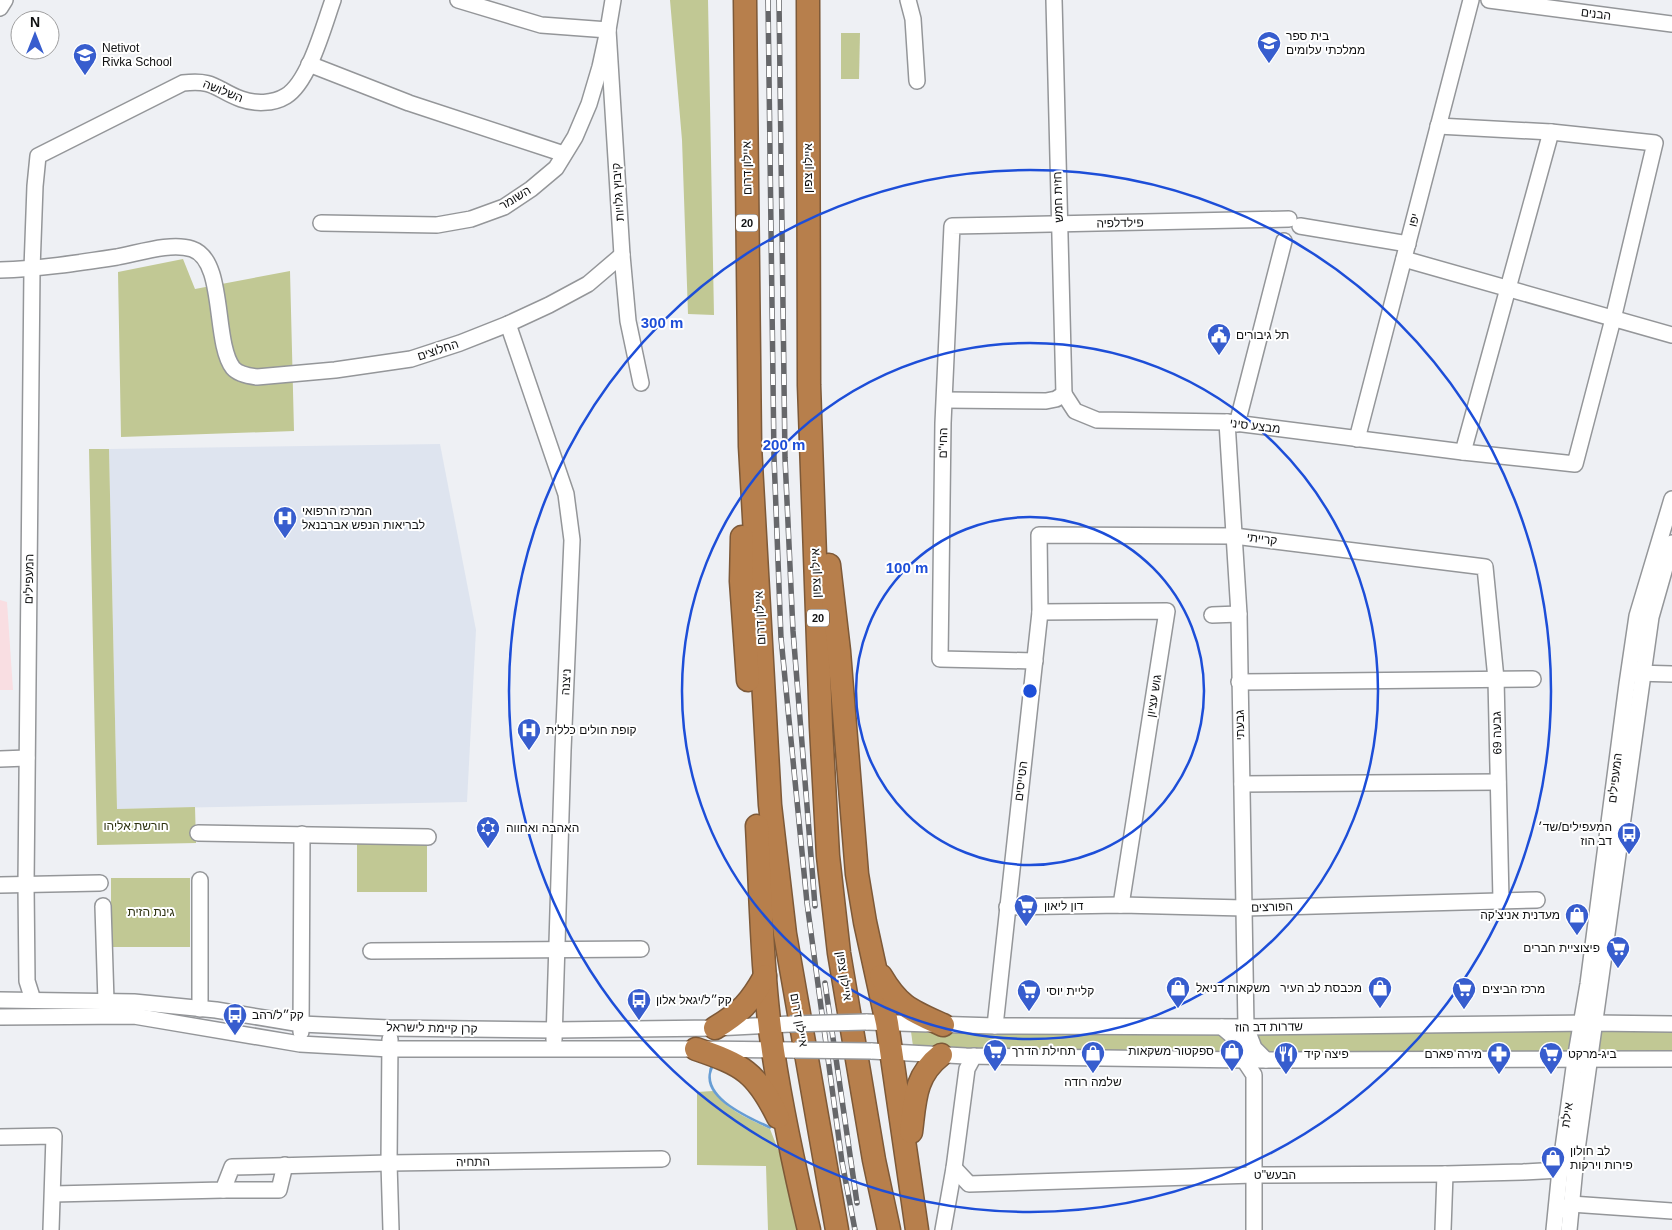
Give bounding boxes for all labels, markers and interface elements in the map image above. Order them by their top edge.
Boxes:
street label: הבנים [1580,5,1612,23]
north arrow [10,10,60,60]
text: N [30,14,40,30]
place label: בית ספר ממלכתי עלומים [1286,29,1365,57]
school or university icon: בית ספר ממלכתי עלומים [1256,30,1282,64]
place label: Netivot Rivka School [102,41,172,69]
school or university icon: Netivot Rivka School [72,42,98,76]
street label: השלושה [201,77,245,105]
street label: איילון דרום [740,140,754,195]
street label: איילון צפון [801,143,815,193]
street label: קיבוץ גלויות [609,162,627,222]
street label: חזית חמש [1050,171,1066,223]
street label: השומר [497,183,533,213]
street label: יפו [1406,212,1422,228]
road number: 20 [736,214,758,232]
street label: פילדלפיה [1096,216,1144,230]
text: 300 m [641,314,683,331]
public building icon: תל גיבורים [1206,322,1232,356]
place label: תל גיבורים [1236,328,1289,342]
street label: החלוצים [416,337,460,363]
street label: מבצע סיני [1229,416,1281,436]
street label: החי"ם [936,427,950,459]
text: 200 m [763,436,805,453]
place label: המרכז הרפואי לבריאות הנפש אברבנאל [302,504,425,532]
hospital icon: המרכז הרפואי לבריאות הנפש אברבנאל [272,505,298,539]
street label: קרייתי [1246,530,1278,548]
street label: איילון צפון [808,547,824,598]
street label: המעפילים [22,554,36,604]
text: 100 m [886,559,928,576]
street label: איילון דרום [752,590,768,645]
road number: 20 [807,610,829,626]
street label: ניצנה [558,668,574,696]
street label: גוש עציון [1144,674,1164,718]
centre of rings [1021,682,1039,700]
street label: גבעתי [1233,710,1247,740]
street label: גבעה 69 [1490,711,1504,755]
hospital icon: קופת חולים כללית [516,717,542,751]
place label: קופת חולים כללית [546,723,637,737]
street label: המעפילים [1605,752,1625,804]
street label: הטייסים [1012,760,1030,802]
synagogue icon: האהבה ואחווה [475,815,501,849]
park label: חורשת אליהו [103,819,169,833]
place label: המעפילים/שד׳ דב הוז [1538,820,1612,848]
place label: האהבה ואחווה [506,821,579,835]
bus stop icon: המעפילים/שד׳ דב הוז [1616,821,1642,855]
supermarket icon: דון ליאון [1013,893,1039,927]
place label: דון ליאון [1044,899,1084,913]
street label: הפורצים [1251,899,1293,915]
shop icon: מעדנית אניצ'קה [1564,902,1590,936]
park label: גינת הזית [127,905,175,919]
place label: מעדנית אניצ'קה [1480,908,1560,922]
supermarket icon: פיצוציית חברים [1605,935,1631,969]
place label: פיצוציית חברים [1523,941,1600,955]
street label: איילון צפון [833,950,855,1002]
shop icon: משקאות דניאל [1165,975,1191,1009]
shop icon: מכבסת לב העיר [1367,975,1393,1009]
supermarket icon: מרכז הביצים [1451,976,1477,1010]
supermarket icon: קליית יוסי [1016,978,1042,1012]
place label: משקאות דניאל [1196,981,1270,995]
place label: מכבסת לב העיר [1280,981,1362,995]
place label: מרכז הביצים [1482,982,1545,996]
place label: קליית יוסי [1046,984,1094,998]
bus stop icon: קק״ל/יגאל אלון [626,987,652,1021]
street label: איילון דרום [787,992,811,1048]
place label: קק״ל/יגאל אלון [656,993,732,1007]
bus stop icon: קק״ל/רהב [222,1002,248,1036]
place label: קק״ל/רהב [252,1008,304,1022]
street label: שדרות דב הוז [1235,1019,1303,1035]
street label: קרן קיימת לישראל [386,1020,478,1036]
supermarket icon: תחילת הדרך [982,1038,1008,1072]
shop icon: ספקטור משקאות [1219,1038,1245,1072]
shop icon: שלמה רודה [1080,1040,1106,1074]
restaurant icon: פיצה קיד [1273,1041,1299,1075]
pharmacy icon: מירה פארם [1486,1041,1512,1075]
supermarket icon: ביג-מרקט [1538,1041,1564,1075]
place label: תחילת הדרך [1012,1044,1076,1058]
place label: ספקטור משקאות [1128,1044,1214,1058]
place label: פיצה קיד [1304,1047,1349,1061]
place label: מירה פארם [1425,1047,1482,1061]
place label: ביג-מרקט [1568,1047,1617,1061]
place label: שלמה רודה [1064,1075,1122,1089]
street label: אילת [1558,1101,1576,1128]
place label: לב חולון פירות וירקות [1570,1144,1633,1172]
shop icon: לב חולון פירות וירקות [1540,1145,1566,1179]
street label: התחיה [456,1155,490,1169]
street label: הבעש"ט [1254,1168,1296,1182]

